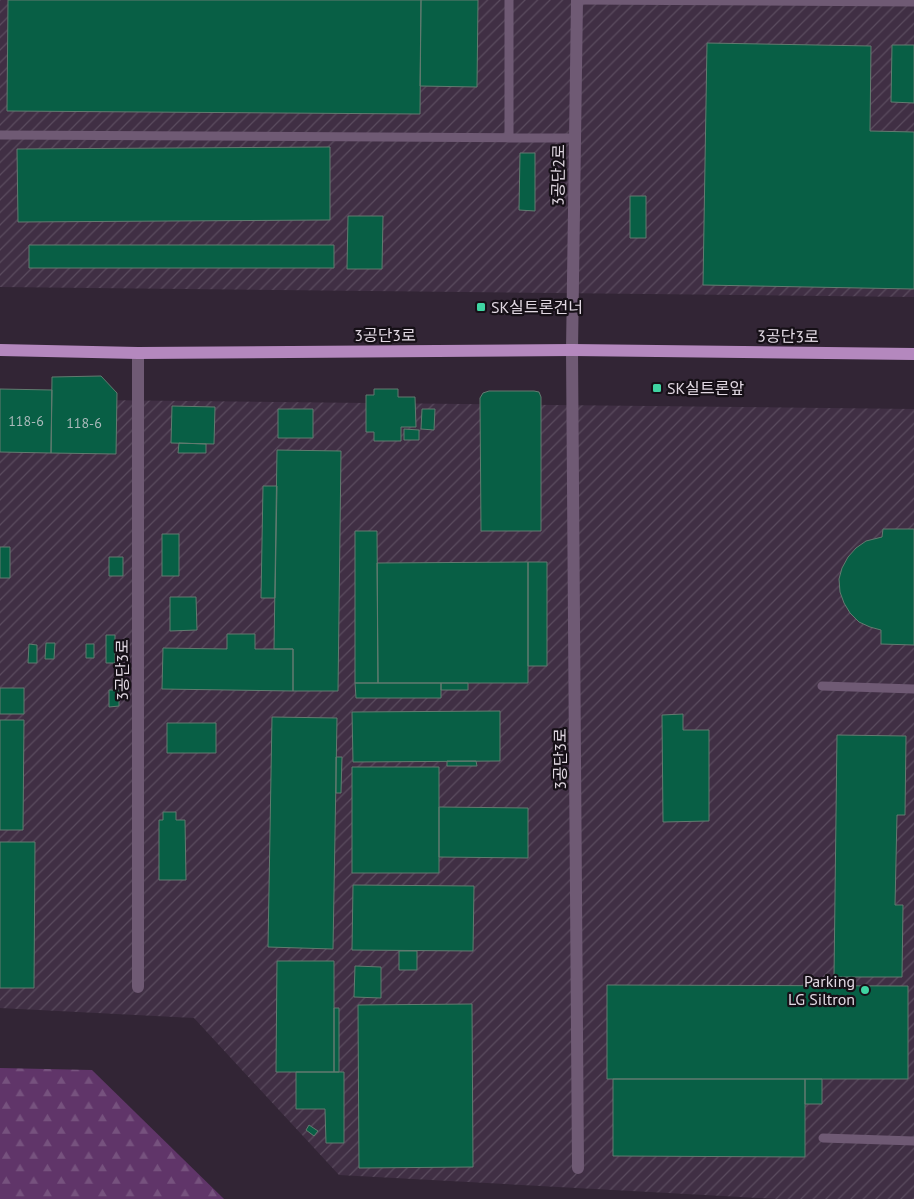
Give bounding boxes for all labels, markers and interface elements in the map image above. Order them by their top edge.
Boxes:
street label: 3공단2로 [547,144,569,206]
place label: SK실트론건너 [491,297,583,317]
marker: SK실트론건너 [475,301,487,313]
street label: 3공단3로 [354,325,416,345]
street label: 3공단3로 [757,325,819,347]
place label: SK실트론앞 [667,378,744,398]
marker: SK실트론앞 [651,382,663,394]
house number: 118-6 [8,412,44,430]
house number: 118-6 [66,414,102,432]
street label: 3공단3로 [112,639,132,701]
street label: 3공단3로 [550,728,570,790]
place label: Parking LG Siltron [788,971,855,1009]
marker: Parking LG Siltron [859,984,871,996]

